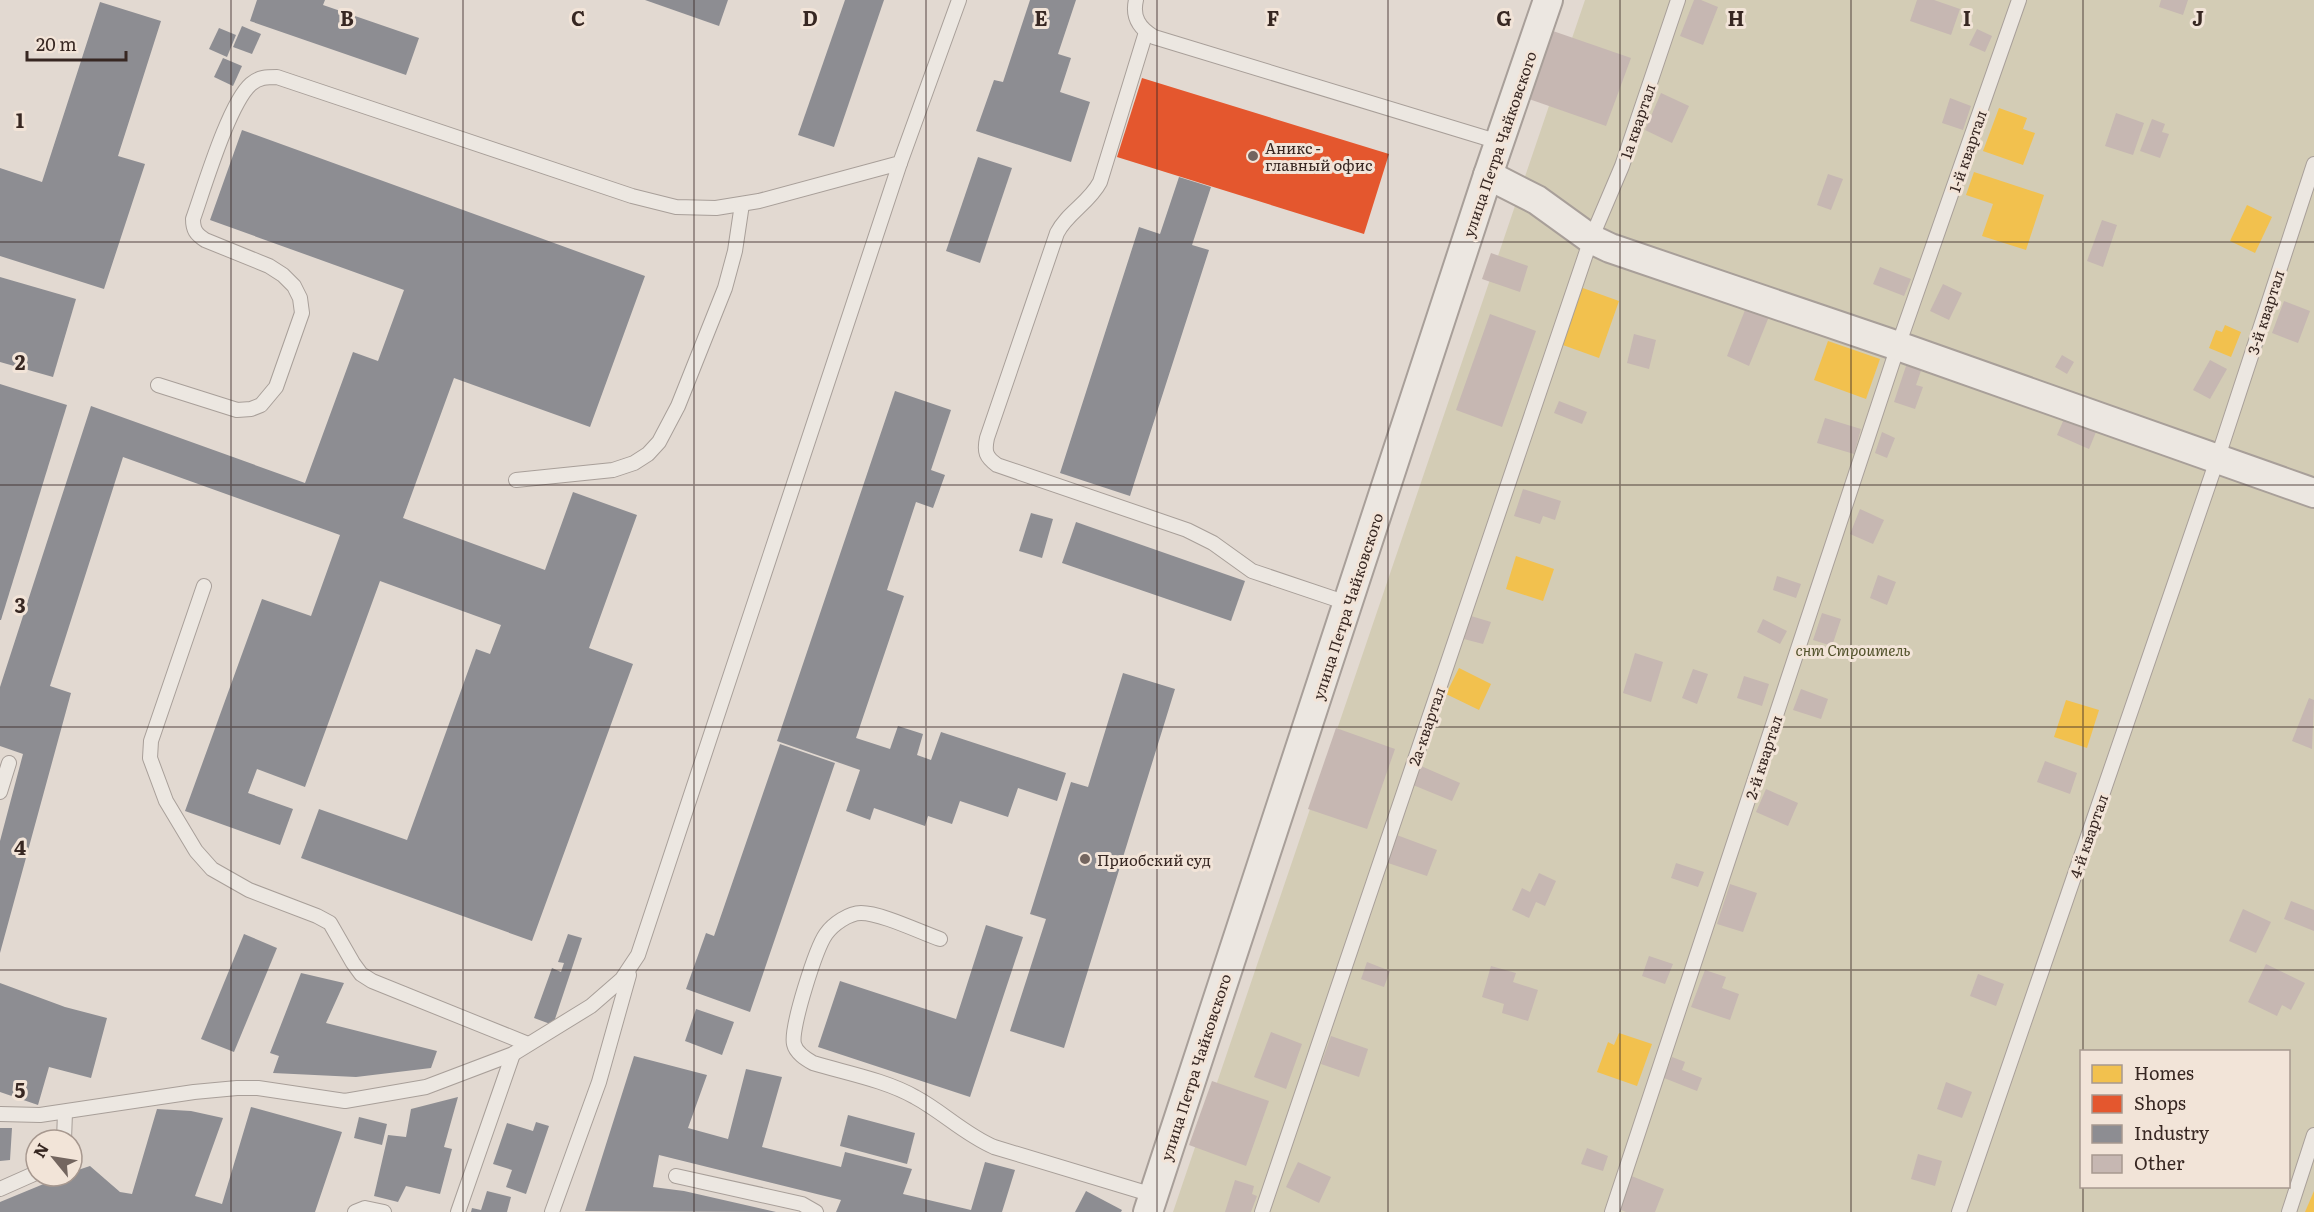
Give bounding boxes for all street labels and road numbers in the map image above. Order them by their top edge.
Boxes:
street label: улица Петра Чайковского [1456,48,1542,240]
street label: 1а квартал [1613,80,1661,162]
street label: 1-й квартал [1942,107,1992,195]
street label: 3-й квартал [2241,267,2289,357]
street label: улица Петра Чайковского [1306,509,1388,702]
street label: 2а-квартал [1402,684,1450,768]
street label: 2-й квартал [1739,712,1787,802]
street label: 4-й квартал [2063,791,2113,881]
street label: улица Петра Чайковского [1154,970,1236,1163]

